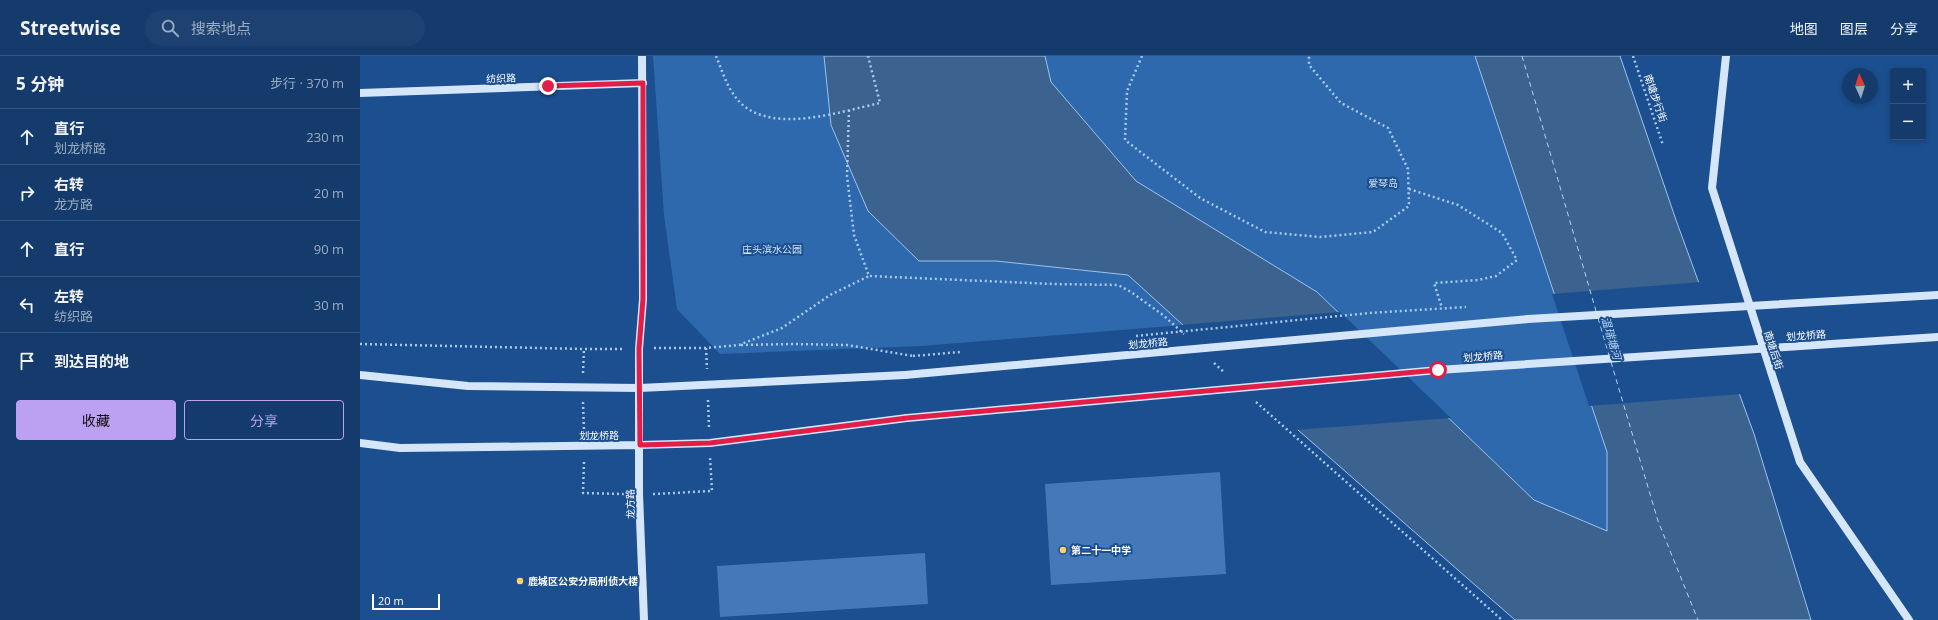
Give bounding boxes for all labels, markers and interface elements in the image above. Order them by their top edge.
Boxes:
search box [145,10,425,46]
text: Streetwise [20,15,121,41]
icon: search [159,17,181,39]
text: 搜索地点 [191,18,251,38]
text: 地图 [1790,19,1818,38]
text: 图层 [1840,19,1868,38]
text: 分享 [1890,19,1918,38]
north arrow [1842,68,1878,104]
map controls [1890,68,1926,140]
button: + [1890,68,1926,104]
street label: 纺织路 [486,70,516,86]
text: 5 分钟 [16,72,64,95]
street label: 南塘步行街 [1641,72,1671,124]
text: 步行 · 370 m [270,74,344,92]
route end [539,77,557,95]
button: − [1890,104,1926,140]
text: 直行 [54,118,84,138]
icon: ahead [16,126,38,148]
text: 230 m [306,128,344,146]
text: 划龙桥路 [54,139,106,157]
text: 右转 [54,174,84,194]
park label: 爱琴岛 [1368,176,1398,190]
icon: right [16,182,38,204]
text: 20 m [314,184,344,202]
text: 龙方路 [54,195,93,213]
icon: ahead [16,238,38,260]
text: 直行 [54,239,84,259]
text: 90 m [314,240,344,258]
park label: 庄头滨水公园 [742,242,802,256]
text: 左转 [54,286,84,306]
icon: left [16,294,38,316]
text: 30 m [314,296,344,314]
text: 纺织路 [54,307,93,325]
water label: 温瑞塘河 [1599,315,1626,363]
street label: 划龙桥路 [1786,327,1826,343]
street label: 南塘后街 [1761,329,1787,371]
street label: 划龙桥路 [1127,334,1169,352]
street label: 划龙桥路 [1463,348,1503,364]
icon: arrive [16,350,38,372]
text: 到达目的地 [54,351,129,371]
route start [1429,361,1447,379]
button: 收藏 [16,400,176,440]
button: 分享 [184,400,344,440]
street label: 划龙桥路 [579,428,619,442]
street label: 龙方路 [623,489,637,519]
place label: 第二十一中学 [1071,543,1131,557]
marker: 第二十一中学 [1058,545,1068,555]
place label: 鹿城区公安分局刑侦大楼 [528,574,638,588]
marker: 鹿城区公安分局刑侦大楼 [515,576,525,586]
scale bar [372,592,440,611]
text: 20 m [378,593,404,608]

